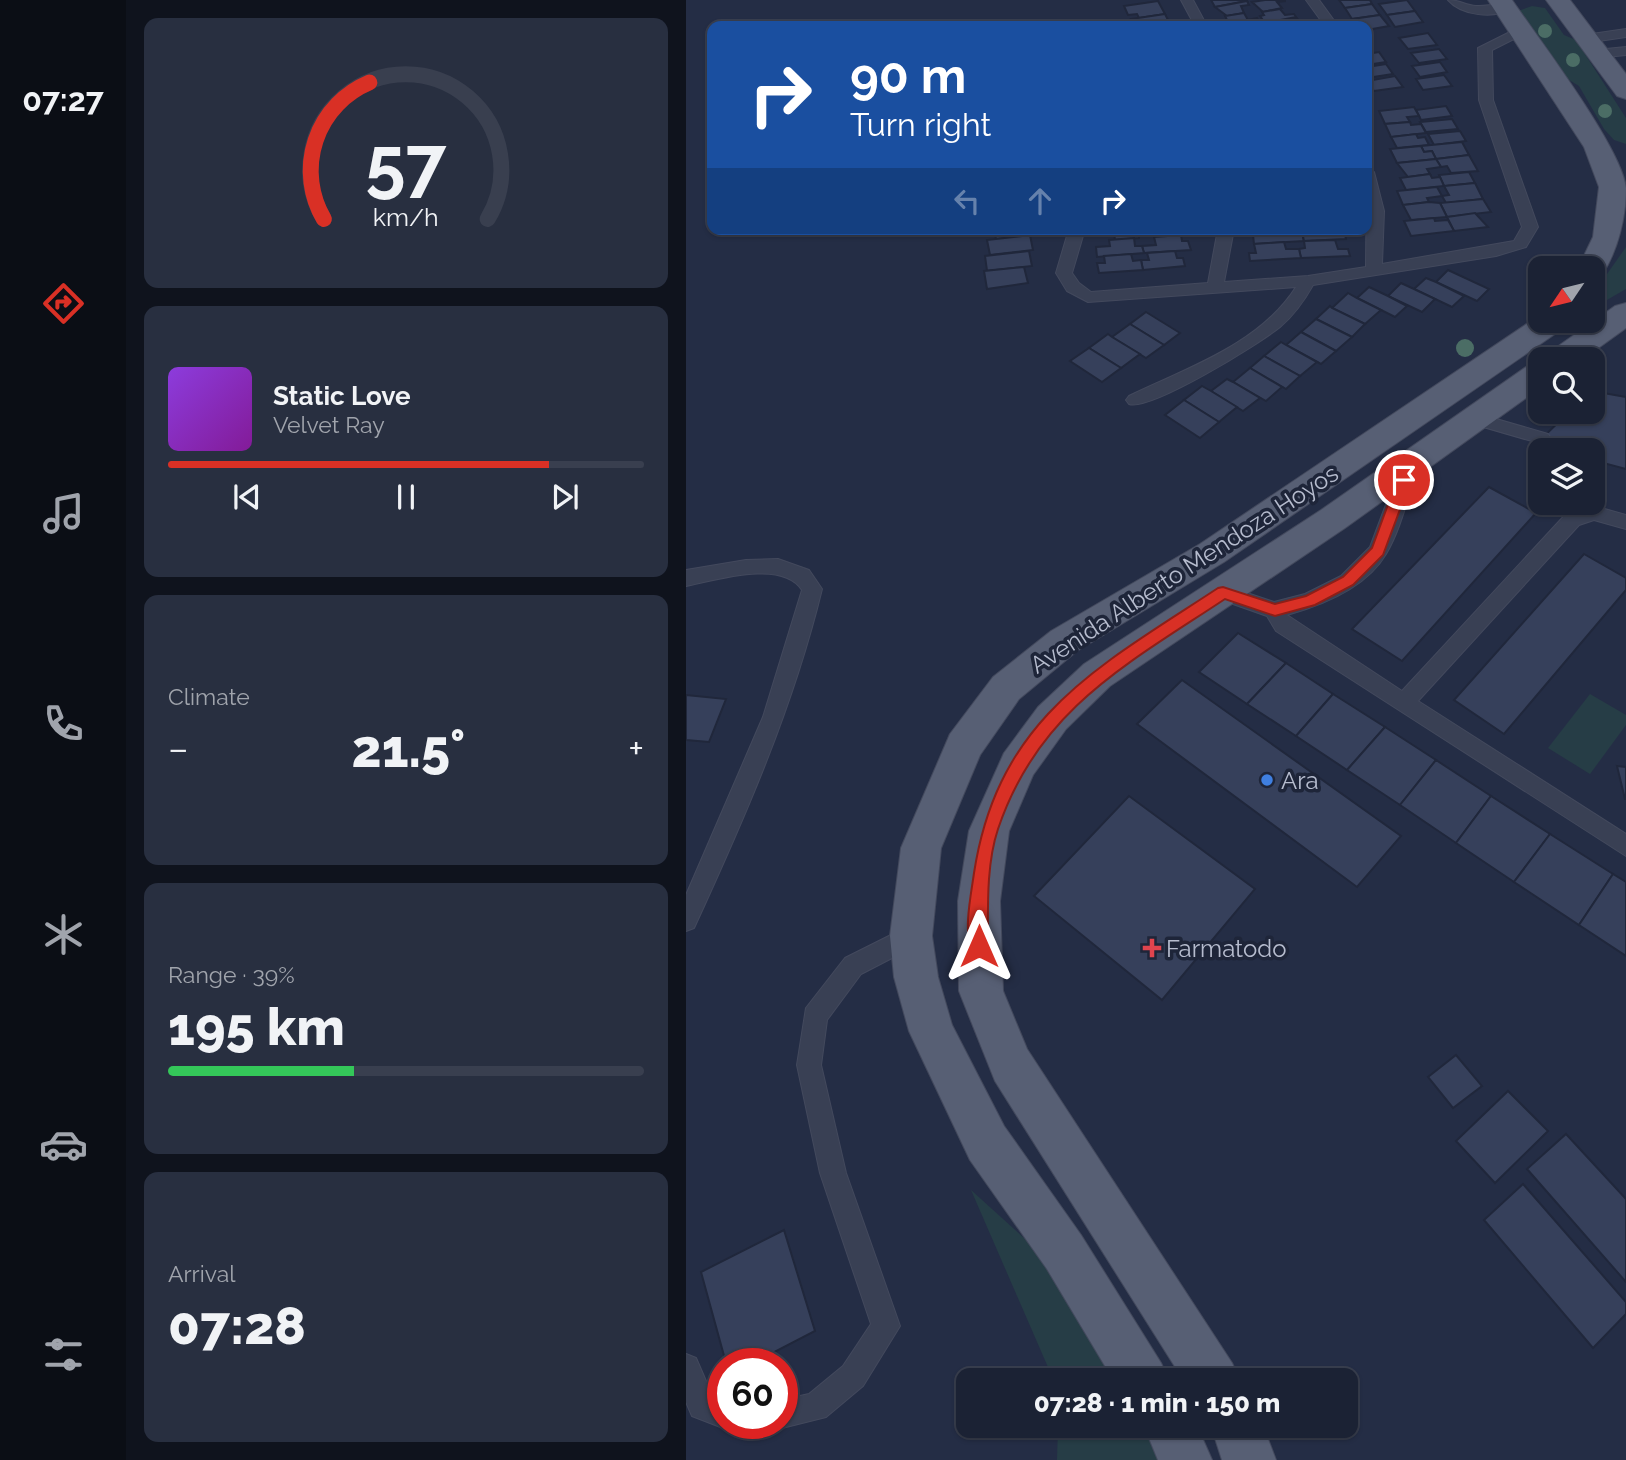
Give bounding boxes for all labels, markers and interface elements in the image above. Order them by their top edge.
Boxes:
text: 90 m [850,47,966,104]
icon: right [735,49,826,140]
text: 07:27 [22,81,104,118]
text: Turn right [850,106,991,143]
text: 57 [365,122,447,207]
icon: left [948,182,986,220]
icon: ahead [1021,182,1059,220]
icon: right [1094,182,1132,220]
text: km/h [373,202,439,232]
north arrow [1528,256,1605,332]
map controls [1528,256,1605,515]
icon: directions [39,279,88,328]
button: search [1528,347,1605,424]
text: Static Love [273,381,411,411]
text: Velvet Ray [273,411,385,438]
button: layers [1528,438,1605,515]
pin [1374,450,1434,510]
street label: Avenida Alberto Mendoza Hoyos [1025,458,1343,680]
icon: arrive [1385,461,1423,499]
icon: previous [228,478,266,516]
icon: pause [387,478,425,516]
icon: next [546,478,584,516]
icon: music [39,489,88,538]
text: Climate [168,683,250,710]
icon: phone [39,699,88,748]
text: 21.5° [351,718,465,779]
text: − [168,726,188,771]
text: + [628,726,644,771]
place label: Ara [1281,766,1319,795]
marker: Ara [1259,772,1275,788]
position arrow [942,909,1016,983]
icon: climate [39,910,88,959]
place label: Farmatodo [1166,934,1286,963]
marker: Farmatodo [1144,940,1160,956]
text: Range · 39% [168,961,295,988]
text: 195 km [168,996,345,1057]
icon: car [39,1120,88,1169]
text: Arrival [168,1260,235,1287]
text: 07:28 [168,1295,306,1356]
icon: filters [39,1330,88,1379]
speed limit sign: 60 [707,1348,798,1439]
text: 07:28 · 1 min · 150 m [1034,1388,1280,1418]

